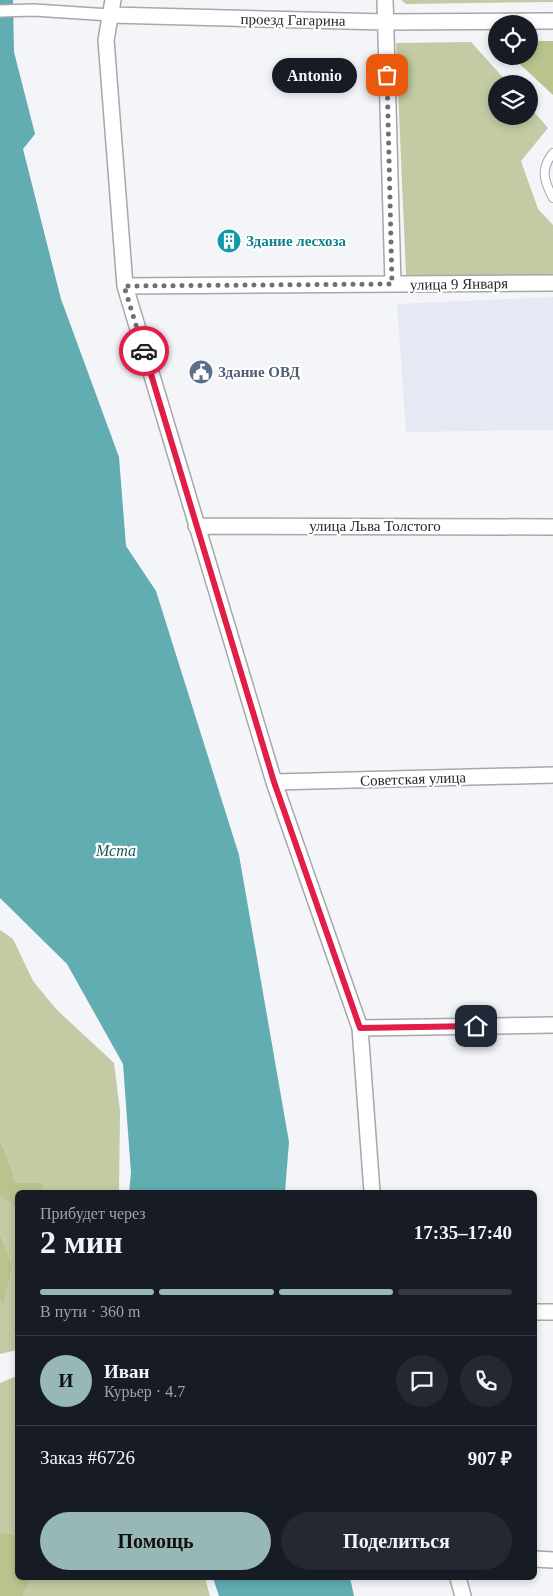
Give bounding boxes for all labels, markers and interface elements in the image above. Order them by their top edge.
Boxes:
street label: проезд Гагарина [240,11,346,29]
map controls [488,15,538,125]
button: locate [488,15,538,65]
pin [366,54,408,96]
callout: Antonio [272,58,357,92]
icon: bag [373,61,401,89]
text: Antonio [287,67,342,84]
button: layers [488,75,538,125]
building icon: Здание лесхоза [216,228,242,254]
place label: Здание лесхоза [246,233,346,249]
street label: улица 9 Января [410,275,508,293]
courier [119,326,169,376]
icon: car [130,337,158,365]
public building icon: Здание ОВД [188,359,214,385]
place label: Здание ОВД [218,364,300,380]
street label: улица Льва Толстого [309,518,441,534]
street label: Советская улица [360,769,467,789]
water label: Мста [95,842,136,859]
pin [455,1005,497,1047]
icon: home [462,1012,490,1040]
text: Прибудет через [40,1205,146,1222]
text: 17:35–17:40 [414,1222,512,1243]
text: 2 мин [40,1224,123,1260]
text: В пути · 360 m [40,1303,141,1320]
button: chat [396,1355,448,1407]
button: phone [460,1355,512,1407]
text: Иван [104,1361,150,1382]
text: И [59,1370,73,1391]
text: Курьер · 4.7 [104,1383,185,1400]
text: Заказ #6726 [40,1447,135,1468]
text: 907 ₽ [468,1448,512,1469]
button: Помощь [40,1512,271,1570]
button: Поделиться [281,1512,512,1570]

